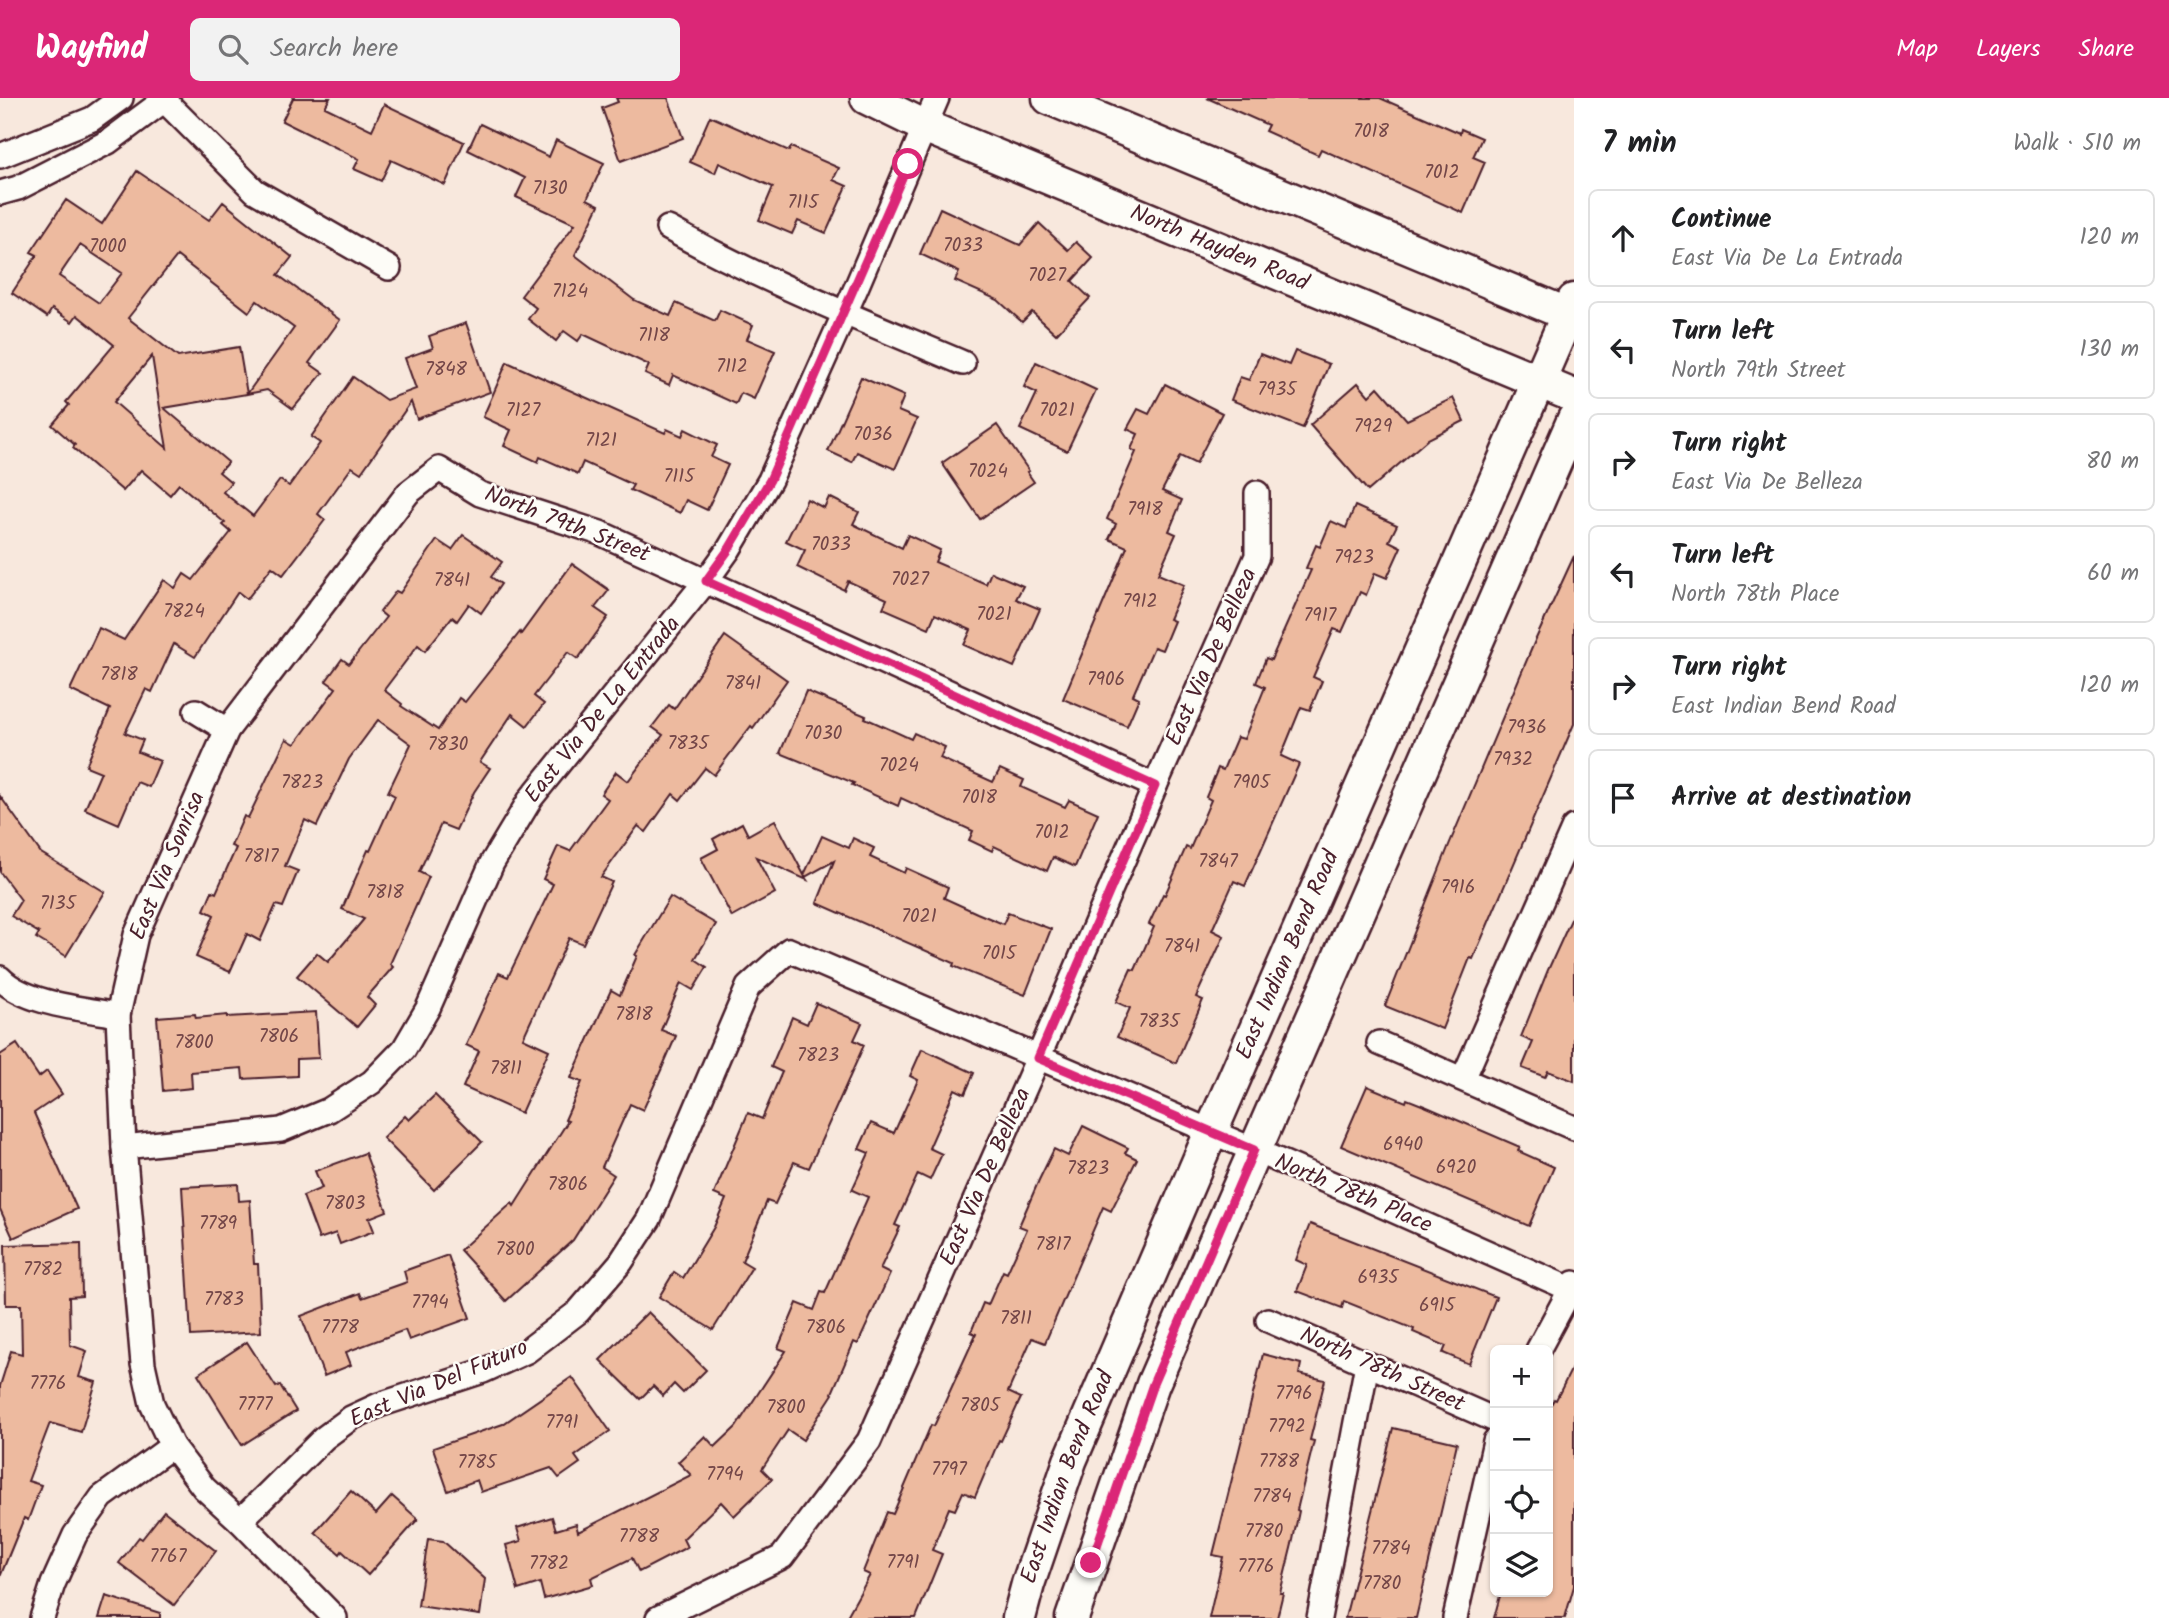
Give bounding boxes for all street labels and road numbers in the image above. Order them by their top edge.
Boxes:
street label: North Hayden Road [1124,195,1314,302]
street label: North 79th Street [479,477,656,573]
street label: East Via De Belleza [1157,562,1267,752]
street label: East Via De La Entrada [516,608,690,812]
street label: East Via Sonrisa [120,786,216,946]
street label: East Indian Bend Road [1227,844,1350,1066]
street label: East Via De Belleza [931,1082,1041,1272]
street label: North 78th Place [1268,1145,1438,1243]
street label: North 78th Street [1294,1317,1471,1423]
street label: East Via Del Futuro [344,1330,534,1438]
street label: East Indian Bend Road [1011,1365,1125,1589]

